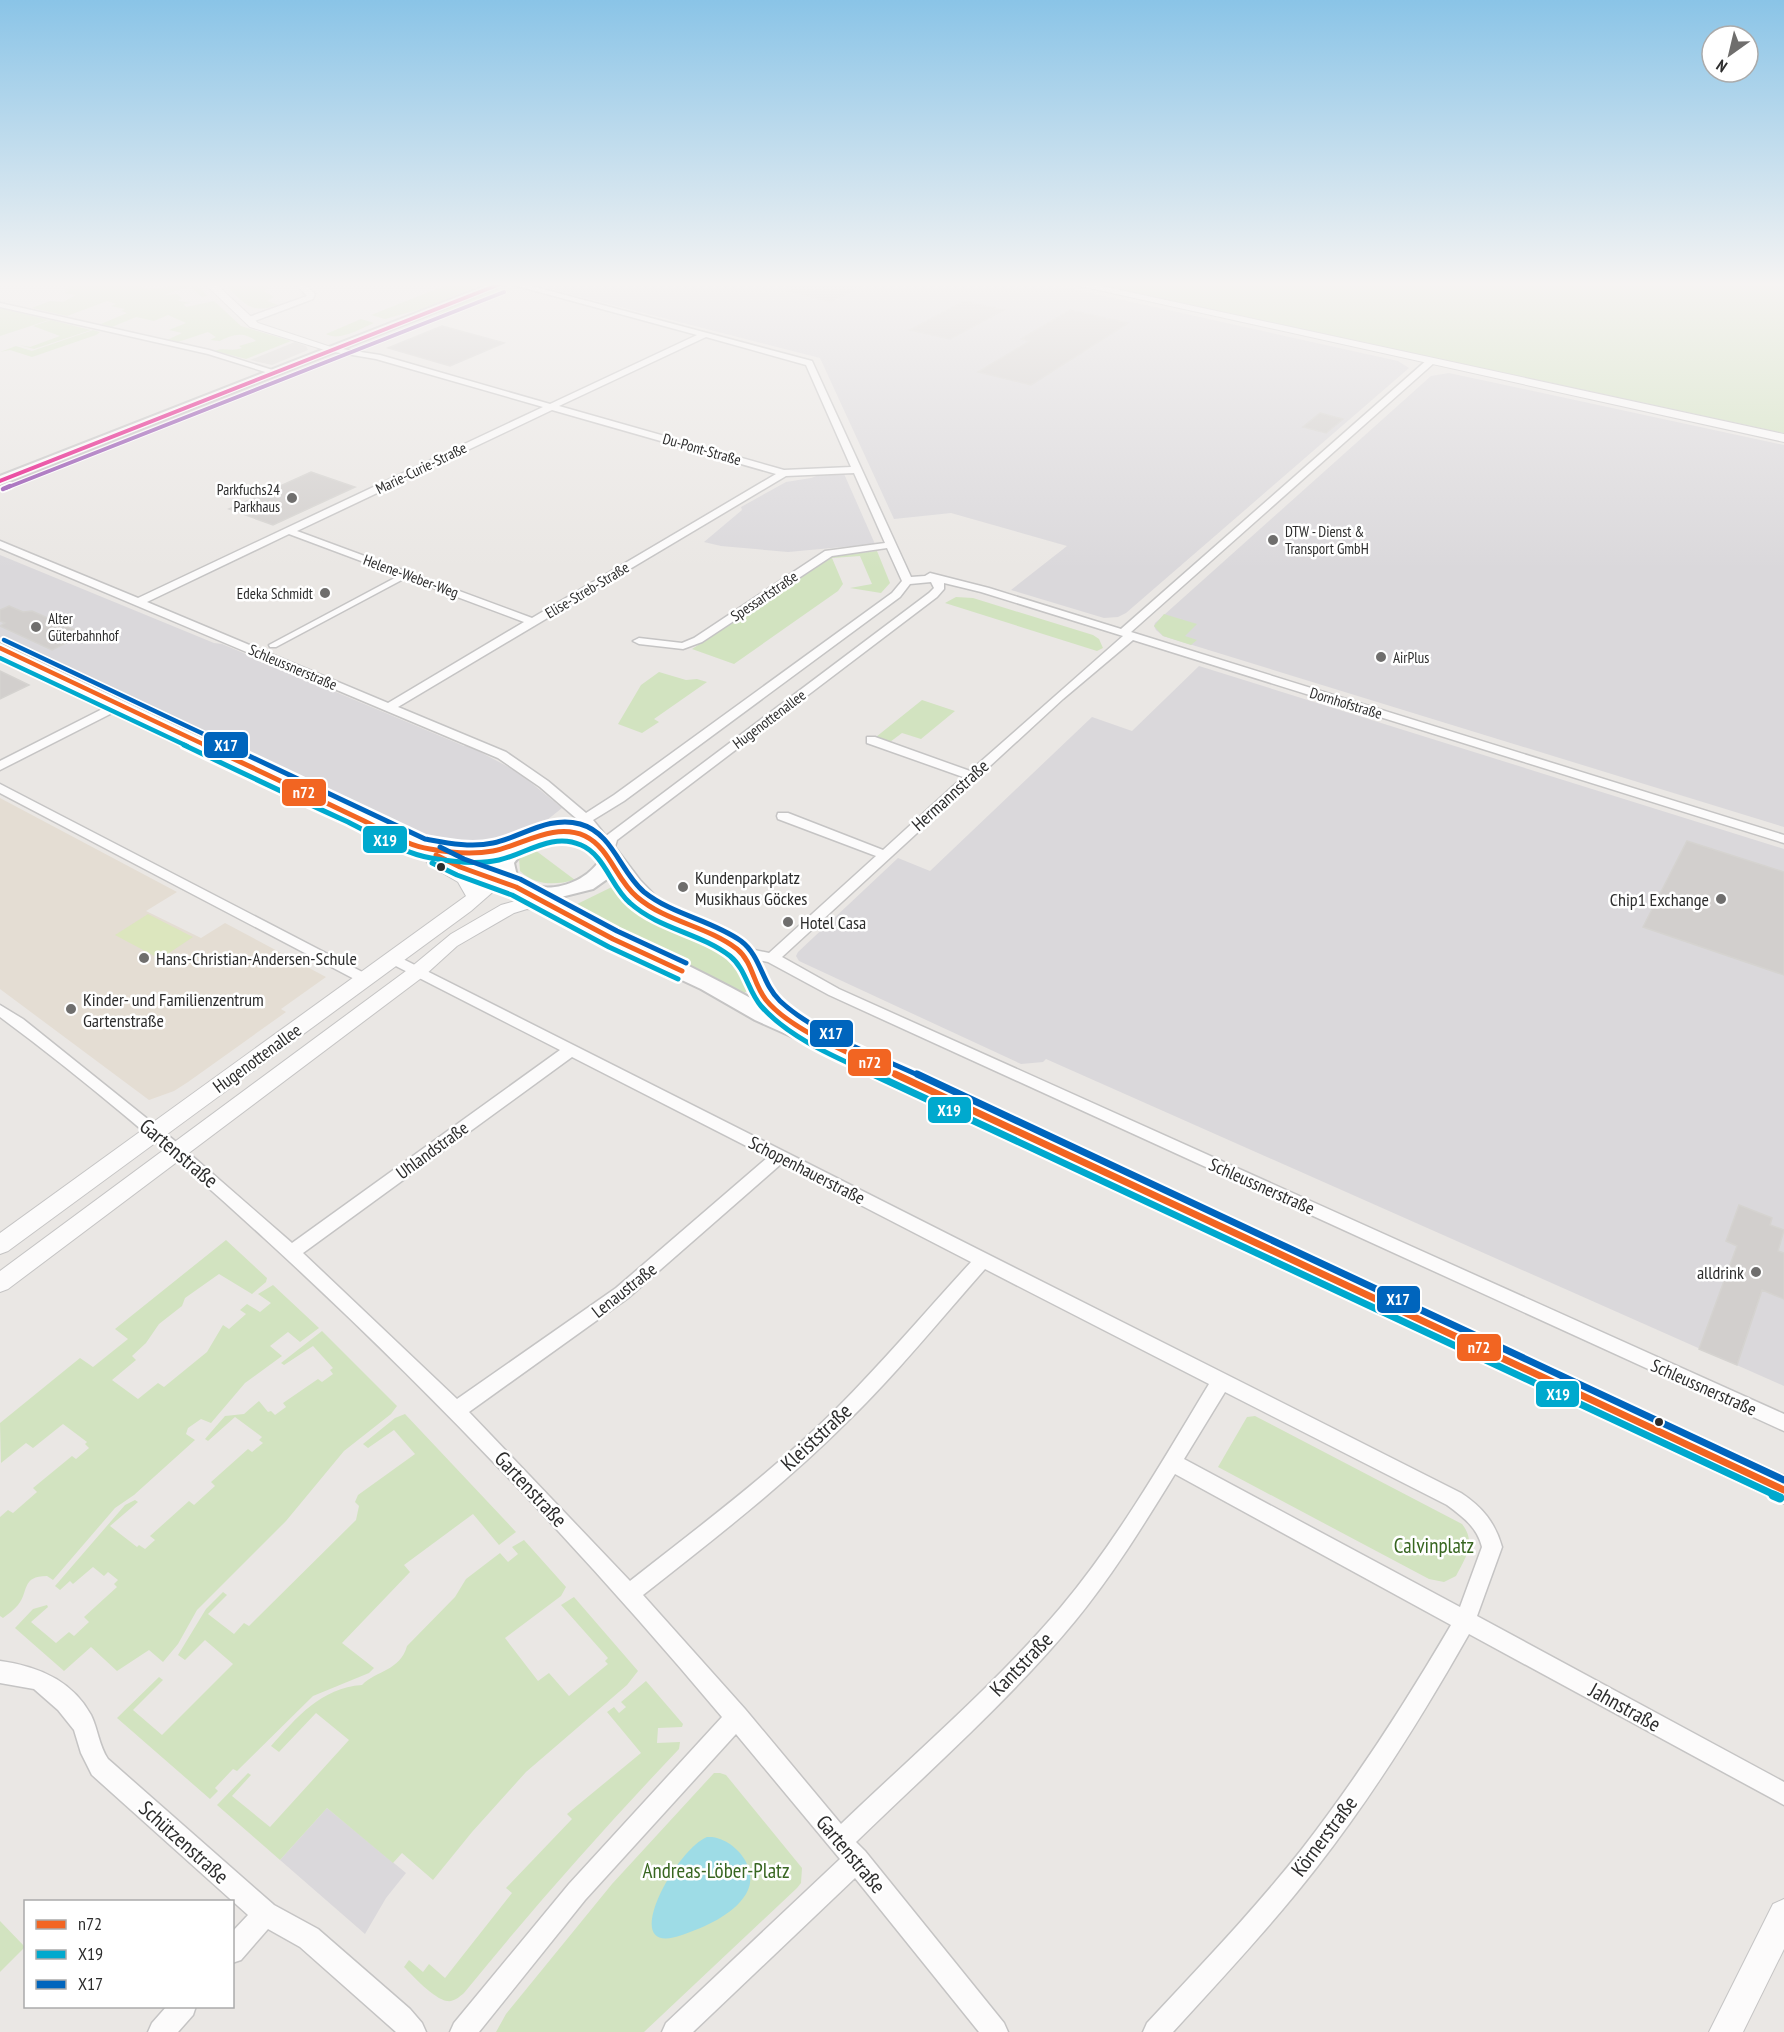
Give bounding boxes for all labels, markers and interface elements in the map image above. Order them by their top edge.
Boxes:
north arrow [1700,24,1760,84]
text: N [1712,56,1731,77]
street label: Du-Pont-Straße [661,429,743,469]
street label: Marie-Curie-Straße [372,438,470,498]
place label: Parkfuchs24 Parkhaus [217,480,280,516]
marker: Parkfuchs24 Parkhaus [285,491,299,505]
place label: DTW - Dienst & Transport GmbH [1285,522,1369,558]
marker: DTW - Dienst & Transport GmbH [1266,533,1280,547]
street label: Helene-Weber-Weg [361,550,461,602]
street label: Elise-Streb-Straße [542,557,632,623]
street label: Spessartstraße [727,567,801,625]
place label: Edeka Schmidt [237,584,313,603]
marker: Edeka Schmidt [318,586,332,600]
place label: Alter Güterbahnhof [48,609,120,645]
marker: Alter Güterbahnhof [29,620,43,634]
street label: Schleussnerstraße [246,640,340,694]
place label: AirPlus [1393,648,1429,667]
marker: AirPlus [1374,650,1388,664]
street label: Dornhofstraße [1308,683,1384,723]
street label: Hugenottenallee [729,685,809,753]
line badge: X17 [203,731,249,759]
text: X17 [214,735,238,755]
street label: Hermannstraße [907,754,993,836]
line badge: n72 [281,778,327,807]
text: n72 [293,782,315,802]
line badge: X19 [362,825,408,854]
text: X19 [373,830,397,850]
unlabelled marker [435,861,447,873]
place label: Kundenparkplatz Musikhaus Göckes [695,866,807,910]
marker: Kundenparkplatz Musikhaus Göckes [676,880,690,894]
place label: Chip1 Exchange [1610,888,1709,911]
marker: Chip1 Exchange [1714,892,1728,906]
place label: Hotel Casa [800,911,866,934]
marker: Hotel Casa [781,915,795,929]
place label: Hans-Christian-Andersen-Schule [156,947,357,970]
marker: Hans-Christian-Andersen-Schule [137,951,151,965]
place label: Kinder- und Familienzentrum Gartenstraße [83,988,264,1032]
marker: Kinder- und Familienzentrum Gartenstraße [64,1002,78,1016]
street label: Hugenottenallee [208,1018,306,1098]
line badge: X17 [809,1019,854,1048]
text: X17 [819,1023,843,1043]
line badge: n72 [847,1048,892,1077]
text: n72 [859,1052,881,1072]
line badge: X19 [927,1096,972,1124]
text: X19 [937,1100,961,1120]
street label: Gartenstraße [134,1112,224,1194]
street label: Uhlandstraße [391,1116,473,1184]
street label: Schopenhauerstraße [745,1131,869,1209]
street label: Schleussnerstraße [1206,1152,1318,1220]
street label: Lenaustraße [587,1257,661,1323]
place label: alldrink [1697,1261,1744,1284]
marker: alldrink [1749,1265,1763,1279]
line badge: X17 [1376,1285,1421,1314]
text: X17 [1386,1289,1410,1309]
line badge: n72 [1456,1333,1502,1362]
text: n72 [1468,1337,1490,1357]
street label: Schleussnerstraße [1648,1353,1760,1421]
line badge: X19 [1535,1380,1580,1408]
text: X19 [1546,1384,1570,1404]
street label: Kleiststraße [775,1397,857,1477]
unlabelled marker [1653,1416,1665,1428]
street label: Gartenstraße [489,1445,573,1533]
park label: Calvinplatz [1394,1532,1474,1559]
street label: Kantstraße [984,1626,1058,1702]
street label: Jahnstraße [1584,1676,1666,1738]
street label: Körnerstraße [1285,1790,1363,1882]
street label: Schützenstraße [133,1795,235,1889]
street label: Gartenstraße [810,1809,892,1899]
park label: Andreas-Löber-Platz [643,1857,789,1884]
legend [24,1900,234,2008]
text: n72 [78,1912,102,1935]
text: X19 [78,1942,103,1965]
text: X17 [78,1972,103,1995]

